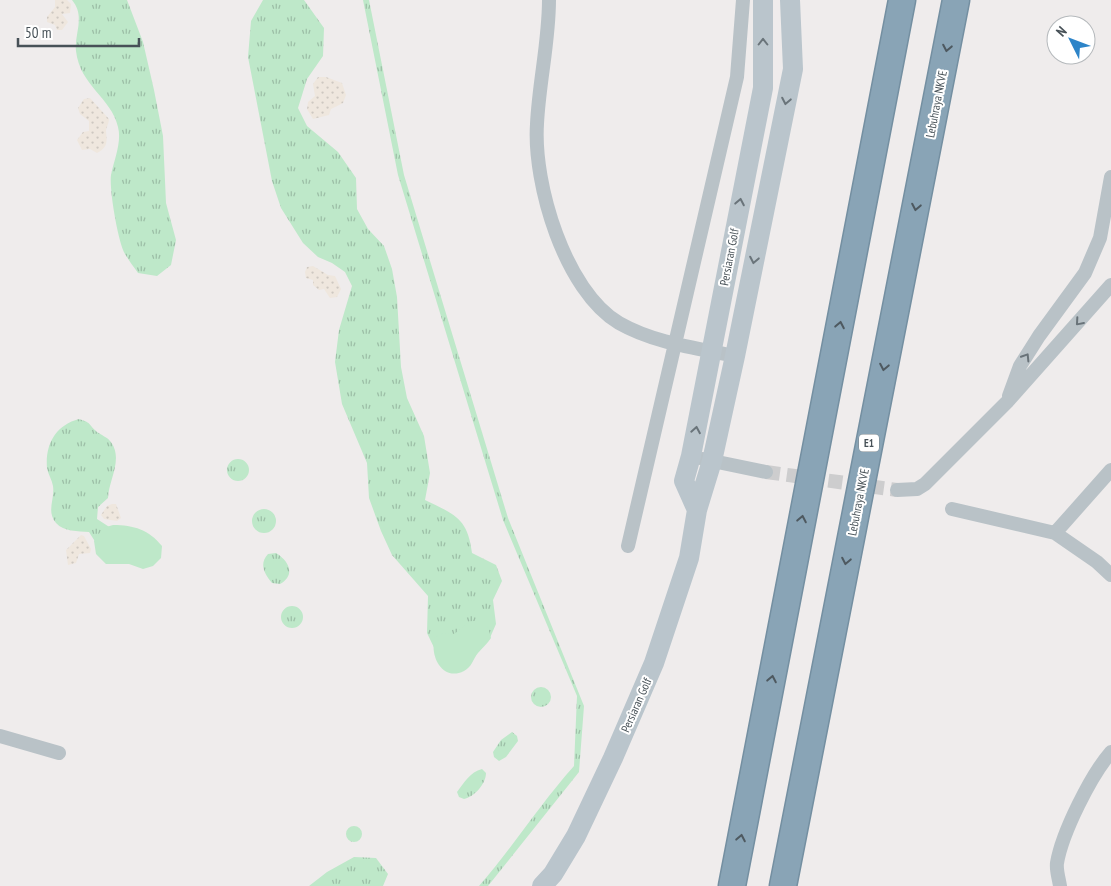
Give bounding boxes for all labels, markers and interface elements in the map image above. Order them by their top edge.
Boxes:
scale bar [18,15,139,47]
north arrow [1046,15,1096,65]
text: N [1052,22,1071,40]
text: 50 m [25,23,51,42]
one-way arrow [758,37,768,45]
one-way arrow [942,43,952,52]
street label: Lebuhraya NKVE [922,69,950,139]
one-way arrow [782,96,792,105]
one-way arrow [734,197,745,206]
one-way arrow [911,203,921,212]
street label: Persiaran Golf [716,226,742,287]
one-way arrow [749,255,760,264]
one-way arrow [1076,316,1085,325]
one-way arrow [834,321,844,329]
one-way arrow [1019,353,1029,362]
one-way arrow [880,362,890,371]
one-way arrow [690,426,700,434]
road number: E1 [859,434,879,452]
street label: Lebuhraya NKVE [844,467,872,537]
one-way arrow [797,515,807,523]
one-way arrow [842,556,852,565]
one-way arrow [766,674,776,683]
street label: Persiaran Golf [617,675,655,734]
one-way arrow [735,834,746,843]

